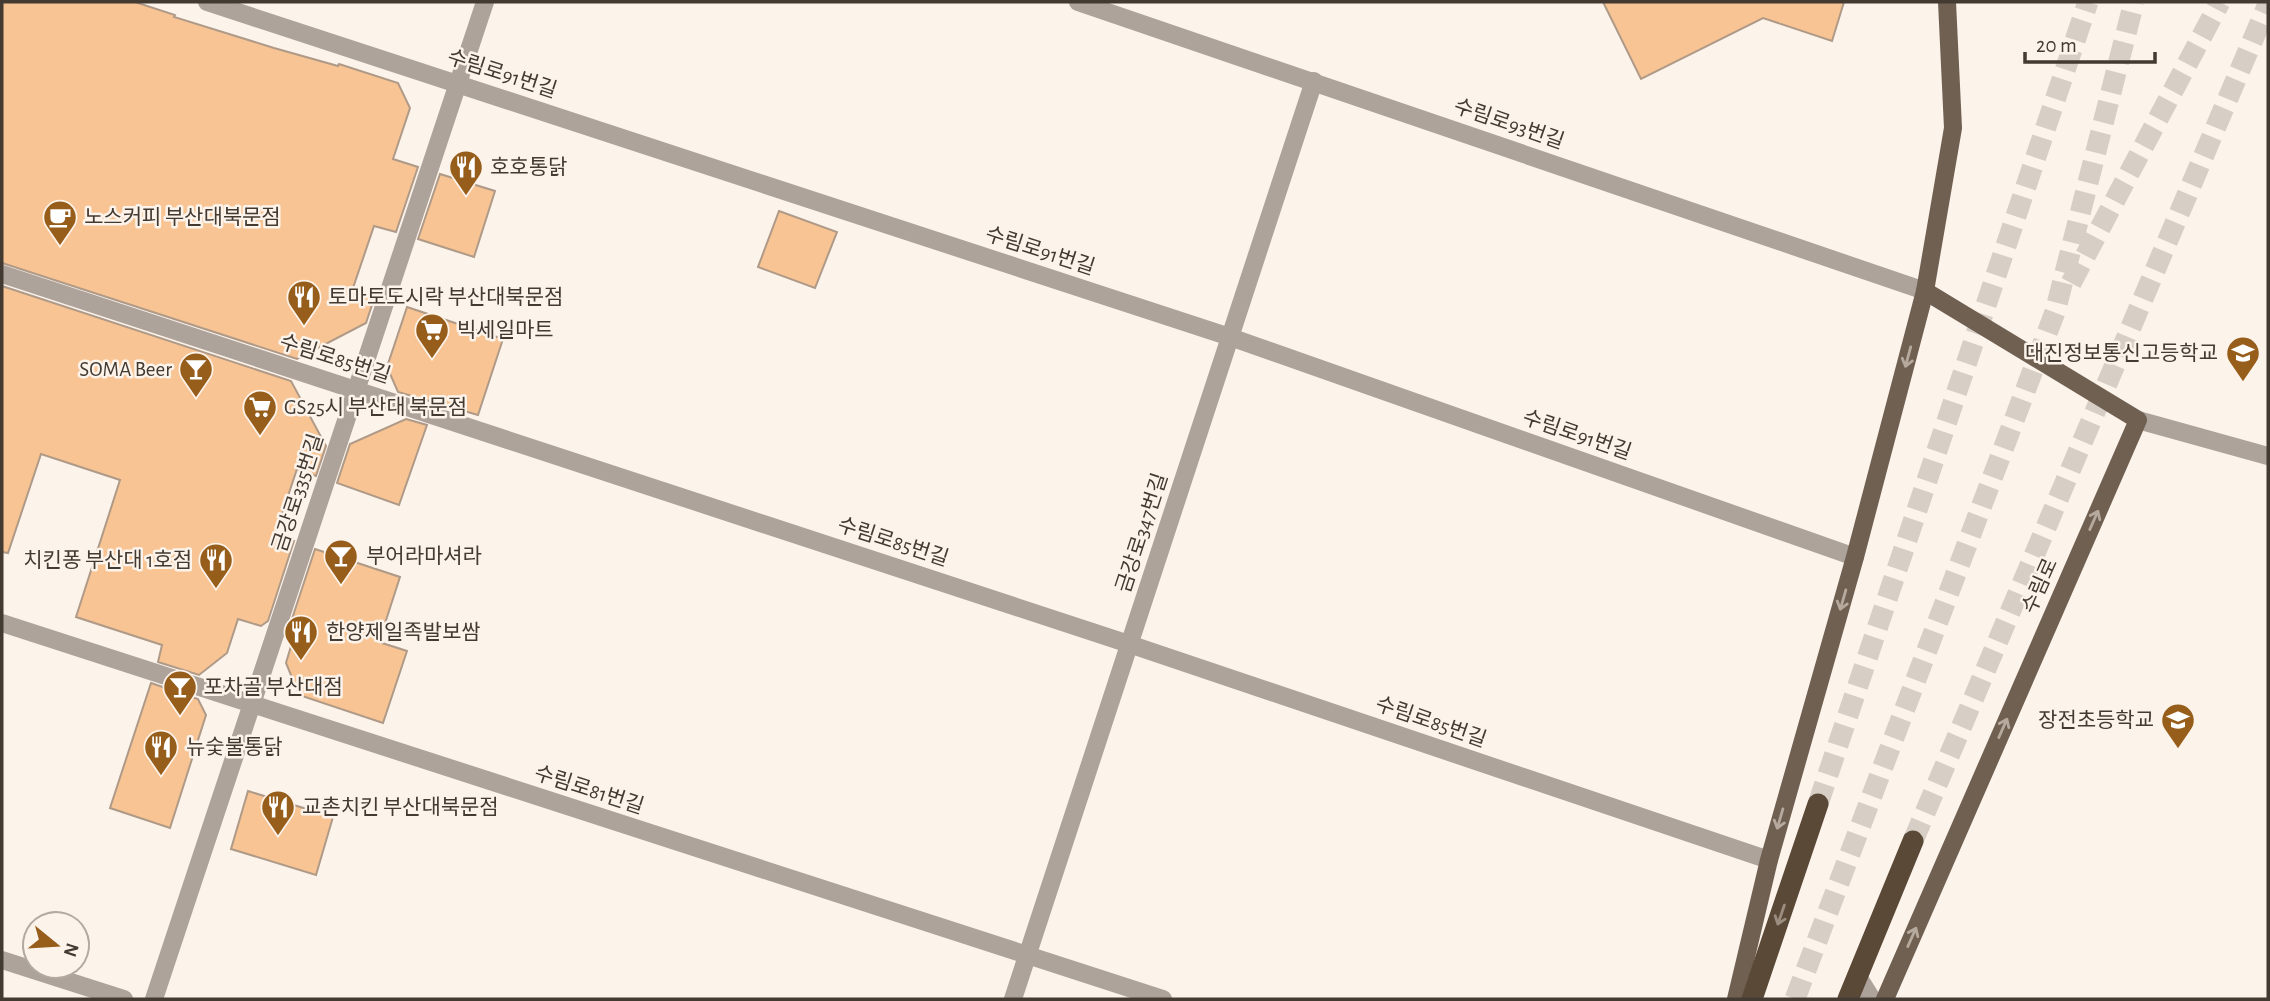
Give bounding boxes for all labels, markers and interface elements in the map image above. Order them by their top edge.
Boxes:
scale bar [2025,21,2154,65]
text: 20 m [2036,35,2077,56]
street label: 수림로91번길 [445,45,560,102]
street label: 수림로93번길 [1451,94,1567,153]
restaurant icon: 호호통닭 [447,148,485,197]
place label: 호호통닭 [490,156,567,178]
cafe icon: 노스커피 부산대북문점 [41,198,79,247]
place label: 노스커피 부산대북문점 [84,206,281,228]
street label: 수림로91번길 [983,222,1098,279]
restaurant icon: 토마토도시락 부산대북문점 [285,278,323,327]
place label: 토마토도시락 부산대북문점 [328,286,563,308]
supermarket icon: 빅세일마트 [413,311,451,360]
place label: 빅세일마트 [457,319,554,341]
street label: 수림로85번길 [277,330,393,387]
school or university icon: 대진정보통신고등학교 [2224,334,2262,383]
place label: 대진정보통신고등학교 [2025,342,2218,364]
one-way arrow [1901,345,1914,368]
bar icon: SOMA Beer [177,350,215,399]
place label: SOMA Beer [79,359,172,380]
supermarket icon: GS25시 부산대 북문점 [241,388,279,437]
place label: GS25시 부산대 북문점 [284,396,467,418]
street label: 수림로91번길 [1520,406,1634,463]
street label: 금강로335번길 [268,431,327,555]
street label: 금강로347번길 [1112,470,1171,595]
one-way arrow [2088,510,2101,531]
street label: 수림로85번길 [835,513,951,570]
bar icon: 부어라마셔라 [322,537,360,586]
restaurant icon: 치킨퐁 부산대 1호점 [197,541,235,590]
place label: 부어라마셔라 [366,545,482,567]
place label: 치킨퐁 부산대 1호점 [23,549,192,571]
street label: 수림로 [2018,555,2061,617]
one-way arrow [1835,589,1848,611]
restaurant icon: 한양제일족발보쌈 [282,613,320,662]
place label: 한양제일족발보쌈 [326,621,481,643]
bar icon: 포차골 부산대점 [161,668,199,717]
place label: 포차골 부산대점 [204,676,343,698]
street label: 수림로85번길 [1373,692,1489,751]
school or university icon: 장전초등학교 [2159,701,2197,750]
place label: 장전초등학교 [2038,709,2154,731]
one-way arrow [1997,718,2010,739]
restaurant icon: 뉴숯불통닭 [142,728,180,777]
place label: 뉴숯불통닭 [186,736,283,758]
street label: 수림로81번길 [532,761,647,818]
restaurant icon: 교촌치킨 부산대북문점 [259,788,297,837]
place label: 교촌치킨 부산대북문점 [302,796,499,818]
one-way arrow [1773,808,1786,830]
one-way arrow [1774,904,1787,926]
north arrow [21,910,91,980]
one-way arrow [1906,926,1919,948]
text: N [60,941,82,959]

